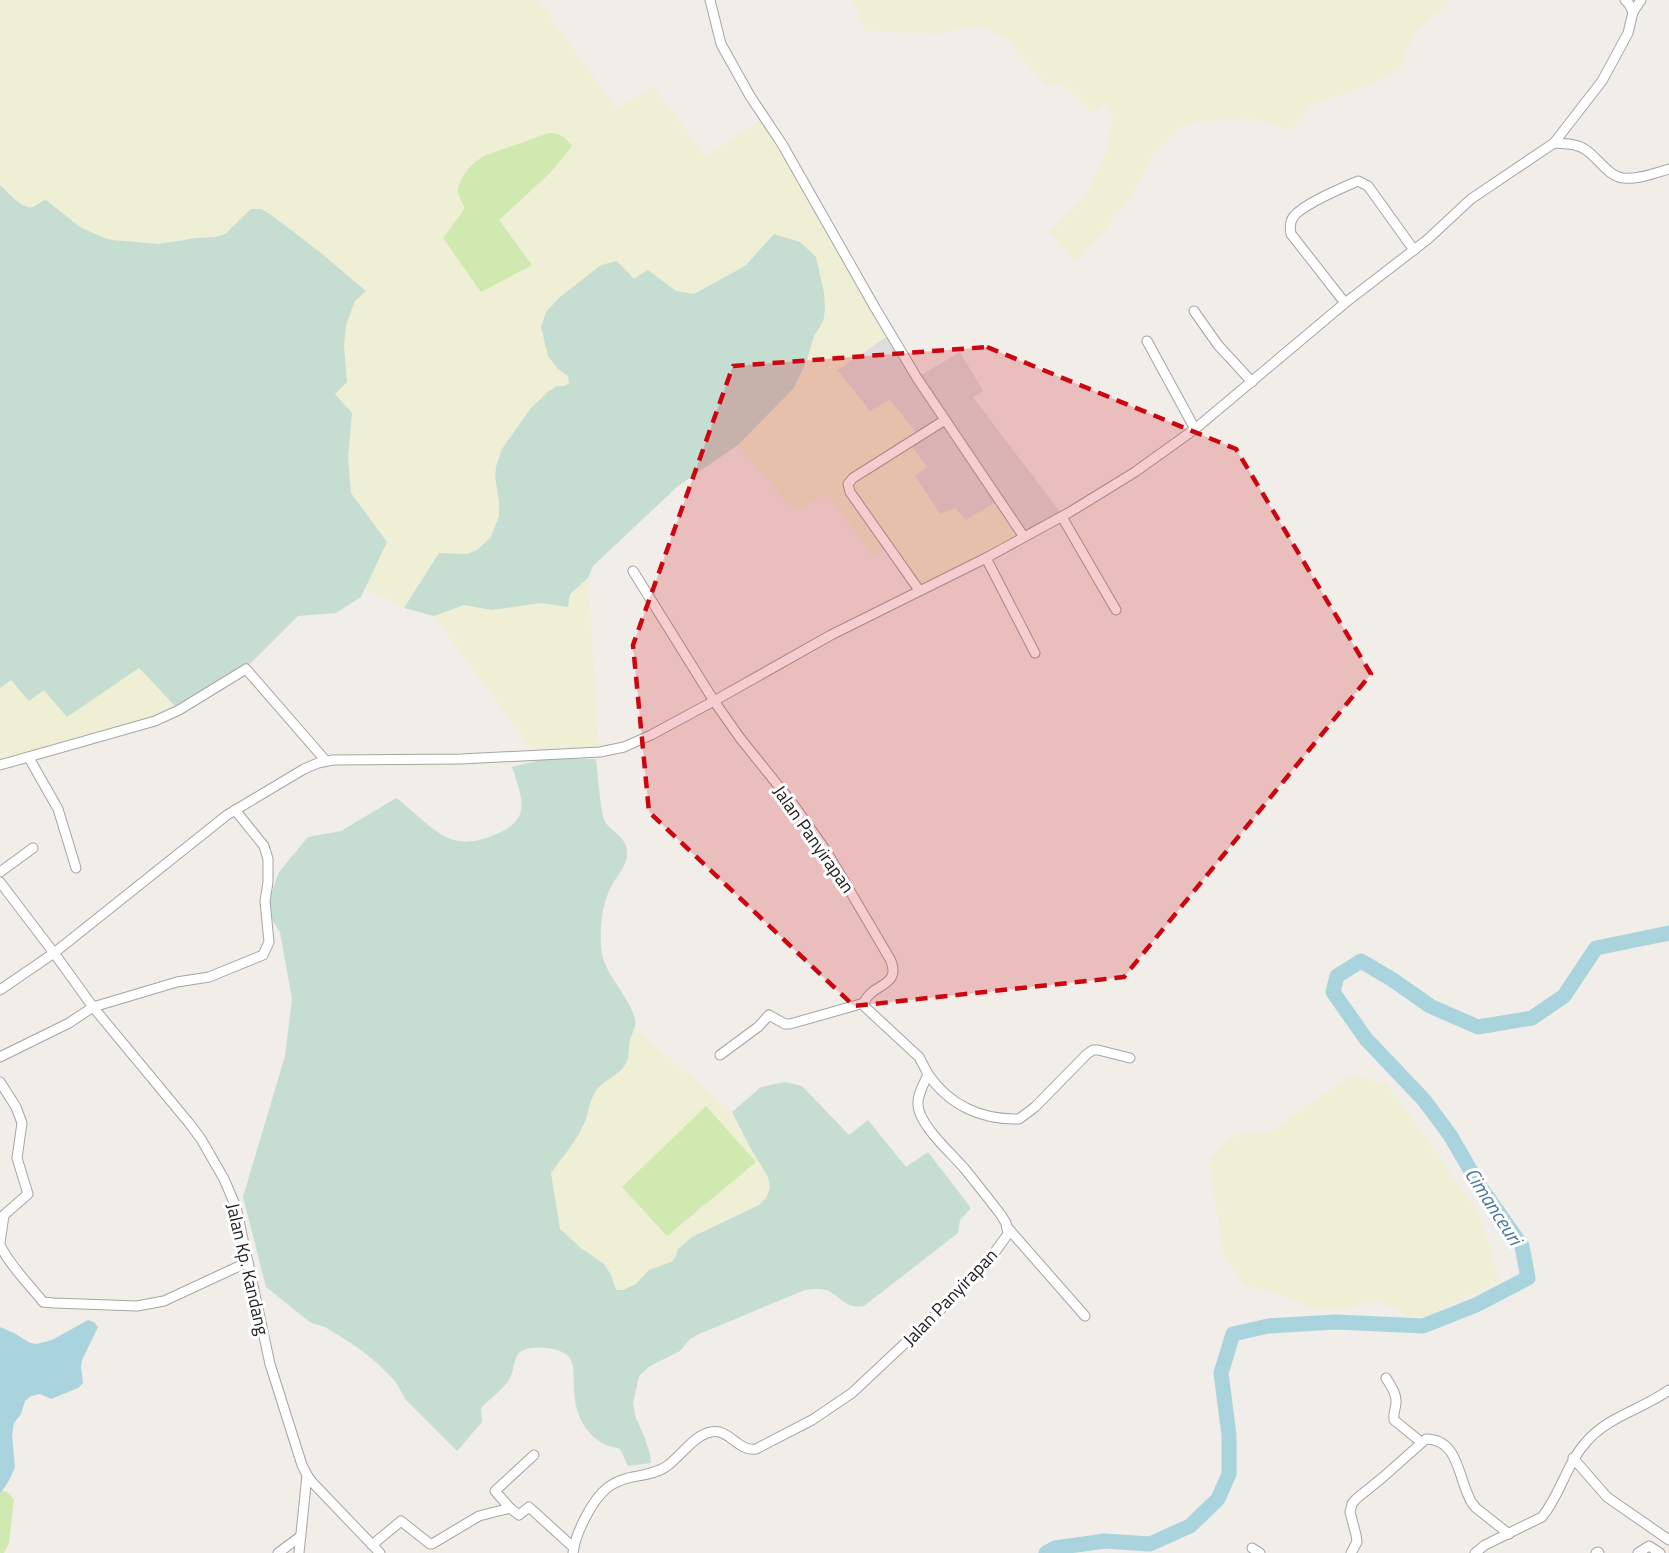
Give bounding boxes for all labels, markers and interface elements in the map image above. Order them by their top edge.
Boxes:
street label: Jalan Panyirapan [767,780,861,898]
water label: Cimanceuri [1457,1161,1532,1253]
street label: Jalan Kp. Kandang [220,1200,276,1338]
street label: Jalan Panyirapan [896,1242,1004,1352]

